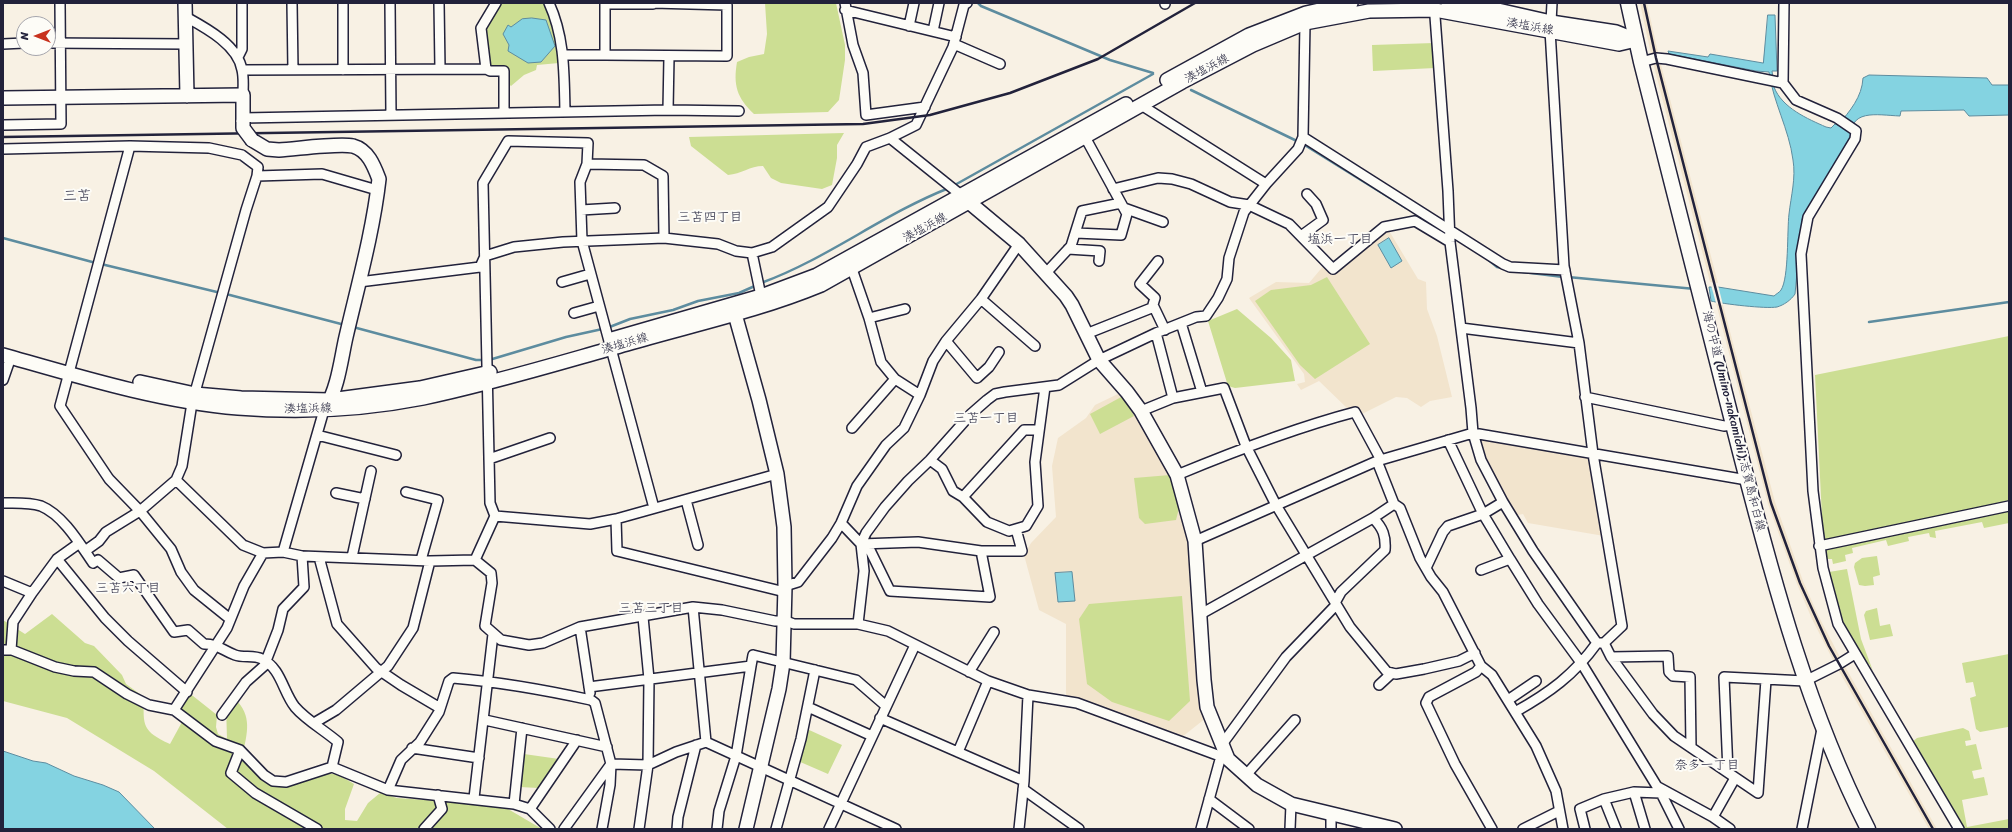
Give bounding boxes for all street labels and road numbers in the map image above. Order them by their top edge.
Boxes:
street label: 湊塩浜線 [1505,16,1555,38]
street label: 湊塩浜線 [1182,51,1232,87]
street label: 湊塩浜線 [901,210,949,246]
street label: 海の中道 (Umino-nakamichi);志賀島和白線 [1699,309,1767,533]
street label: 湊塩浜線 [600,330,650,358]
street label: 湊塩浜線 [284,401,332,417]

